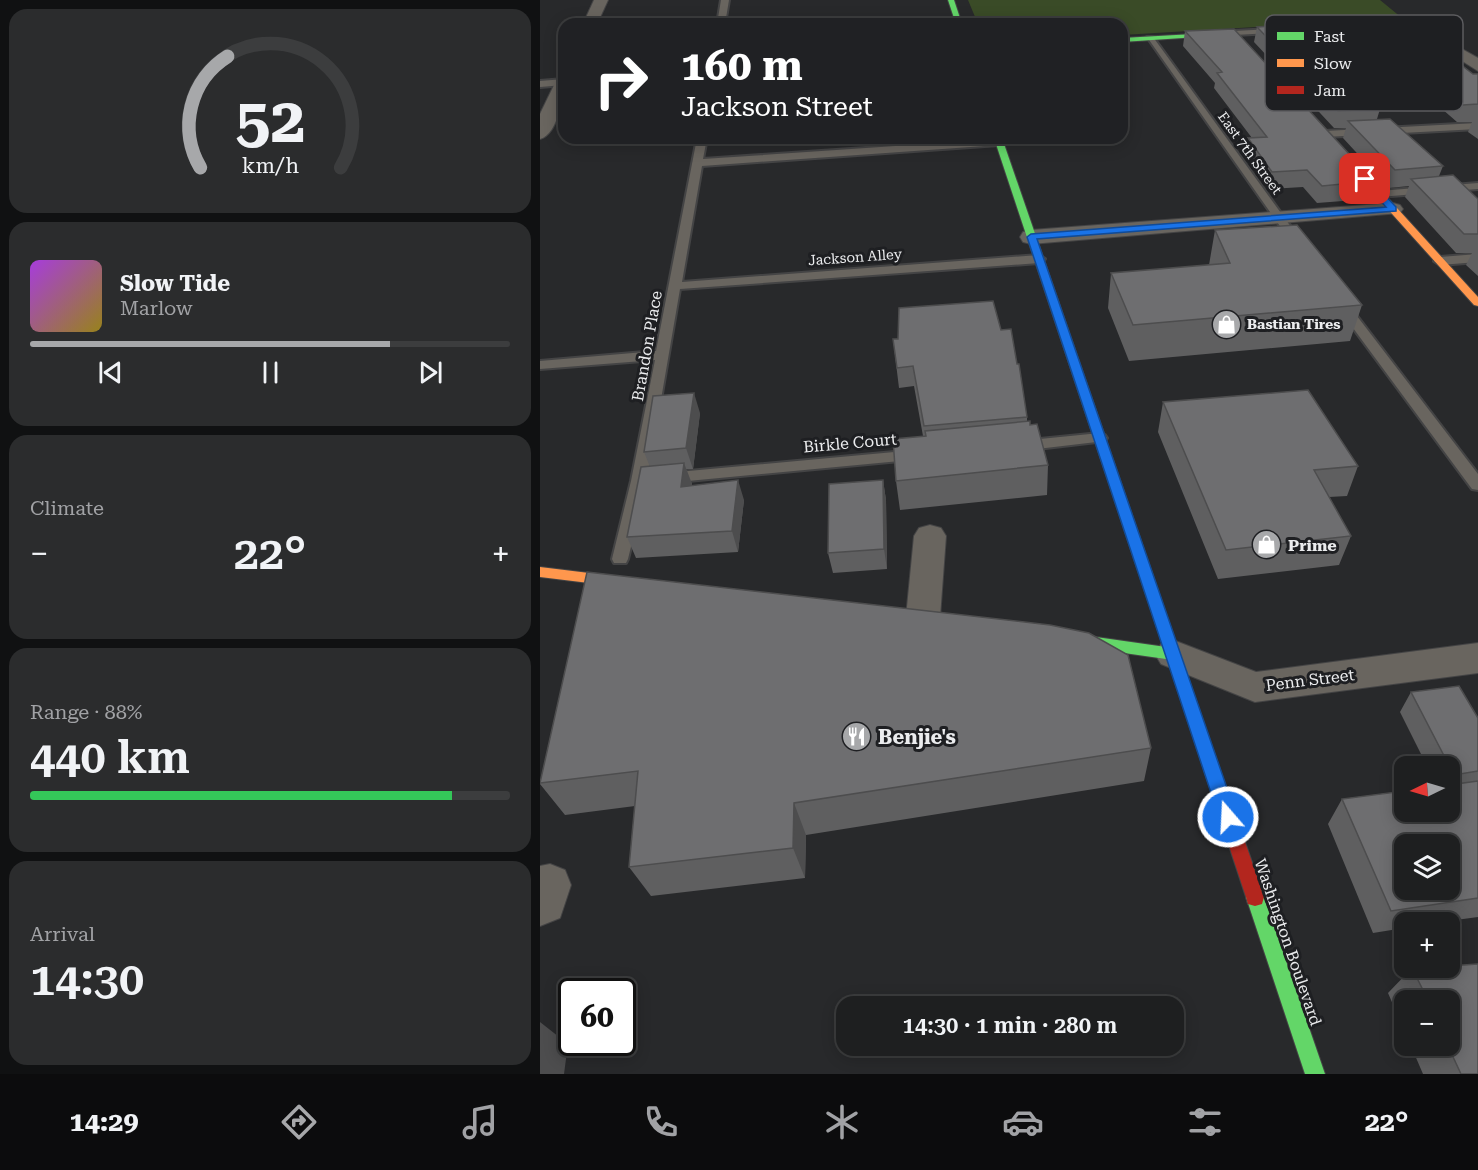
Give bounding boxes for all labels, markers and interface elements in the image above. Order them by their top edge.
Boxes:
legend [1265,15,1463,111]
text: Fast [1314,27,1345,46]
text: 160 m [681,41,803,90]
icon: right [582,42,660,120]
text: Slow [1314,54,1352,73]
text: Jam [1314,81,1346,100]
text: 52 [235,84,305,157]
text: Jackson Street [681,91,873,123]
street label: East 7th Street [1215,109,1285,197]
text: km/h [241,153,299,178]
pin [1339,153,1390,204]
icon: arrive [1348,162,1381,195]
street label: Jackson Alley [808,246,903,268]
text: Slow Tide [120,271,230,296]
street label: Brandon Place [628,289,666,403]
text: Marlow [120,296,193,320]
shop icon: Bastian Tires [1210,308,1242,340]
place label: Bastian Tires [1247,316,1341,332]
icon: previous [94,356,127,389]
icon: pause [254,356,287,389]
icon: next [414,356,447,389]
street label: Birkle Court [802,429,898,457]
text: Climate [30,496,104,520]
text: 22° [234,527,306,580]
shop icon: Prime [1251,529,1283,561]
text: − [30,534,48,573]
text: + [492,534,510,573]
place label: Prime [1288,536,1337,555]
street label: Penn Street [1265,665,1356,695]
text: Range · 88% [30,700,142,724]
restaurant icon: Benjie's [841,721,873,753]
place label: Benjie's [878,725,956,749]
text: 440 km [30,731,190,784]
north arrow [1394,756,1460,822]
map controls [1394,756,1460,1056]
position arrow [1196,785,1260,849]
button: layers [1394,834,1460,900]
street label: Washington Boulevard [1250,856,1326,1028]
button: + [1394,912,1460,978]
text: Arrival [30,922,95,946]
text: 14:30 [30,953,144,1006]
speed limit sign: 60 [558,978,636,1056]
button: − [1394,990,1460,1056]
text: 14:30 · 1 min · 280 m [903,1013,1117,1038]
icon: directions [278,1101,320,1143]
icon: music [459,1101,501,1143]
icon: phone [640,1101,682,1143]
icon: climate [821,1101,863,1143]
icon: car [1002,1101,1044,1143]
icon: filters [1184,1101,1226,1143]
text: 14:29 [70,1106,139,1138]
text: 22° [1365,1106,1408,1138]

